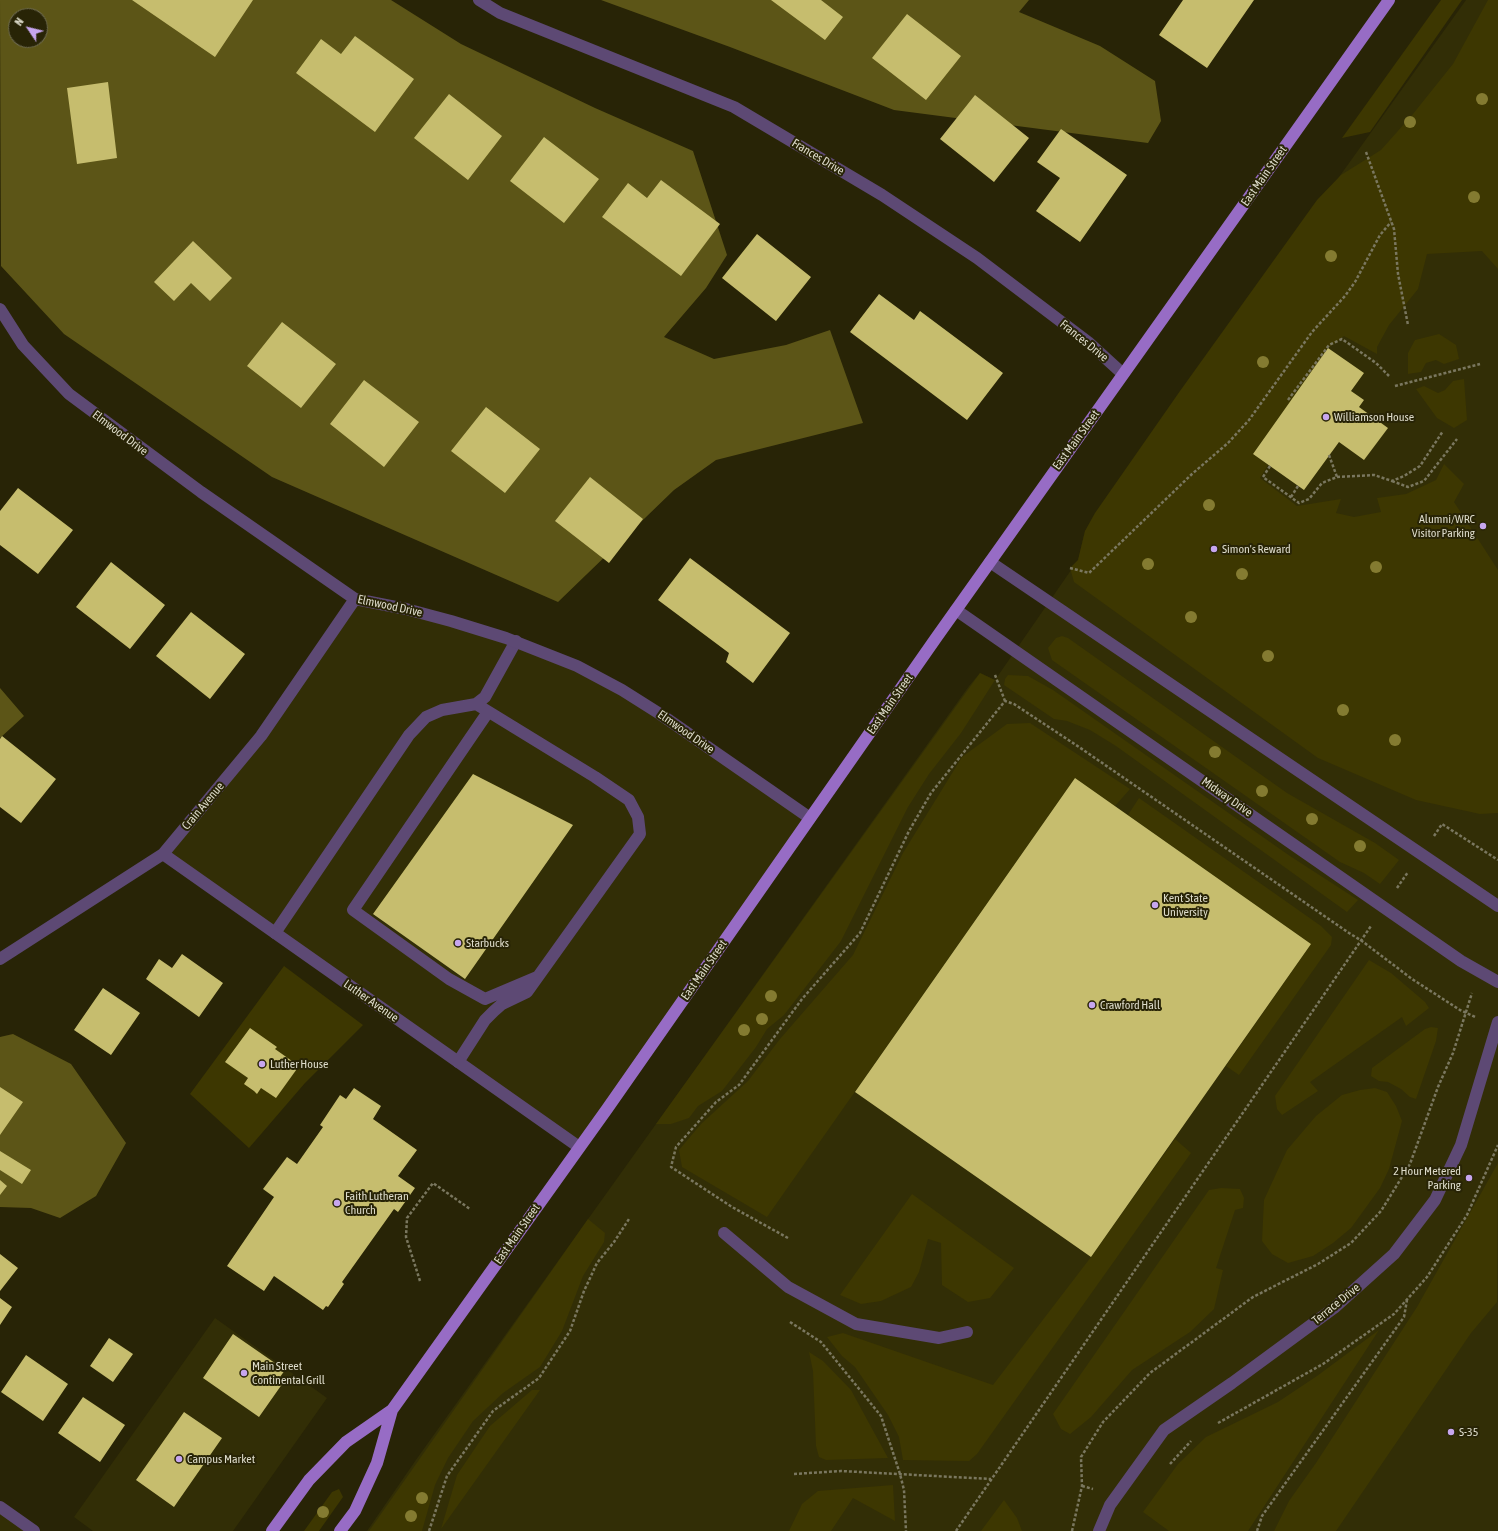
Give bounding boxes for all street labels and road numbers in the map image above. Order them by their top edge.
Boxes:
street label: Frances Drive [789,136,847,178]
street label: East Main Street [1238,143,1290,209]
street label: Frances Drive [1057,317,1111,365]
street label: Elmwood Drive [89,407,151,459]
street label: East Main Street [1050,407,1102,473]
street label: Elmwood Drive [356,592,424,620]
street label: East Main Street [864,671,916,737]
street label: Elmwood Drive [655,707,717,757]
street label: Midway Drive [1199,774,1255,820]
street label: Crain Avenue [179,779,227,833]
street label: East Main Street [678,937,730,1003]
street label: Luther Avenue [341,977,401,1025]
street label: East Main Street [491,1201,543,1267]
street label: Terrace Drive [1309,1280,1363,1328]

